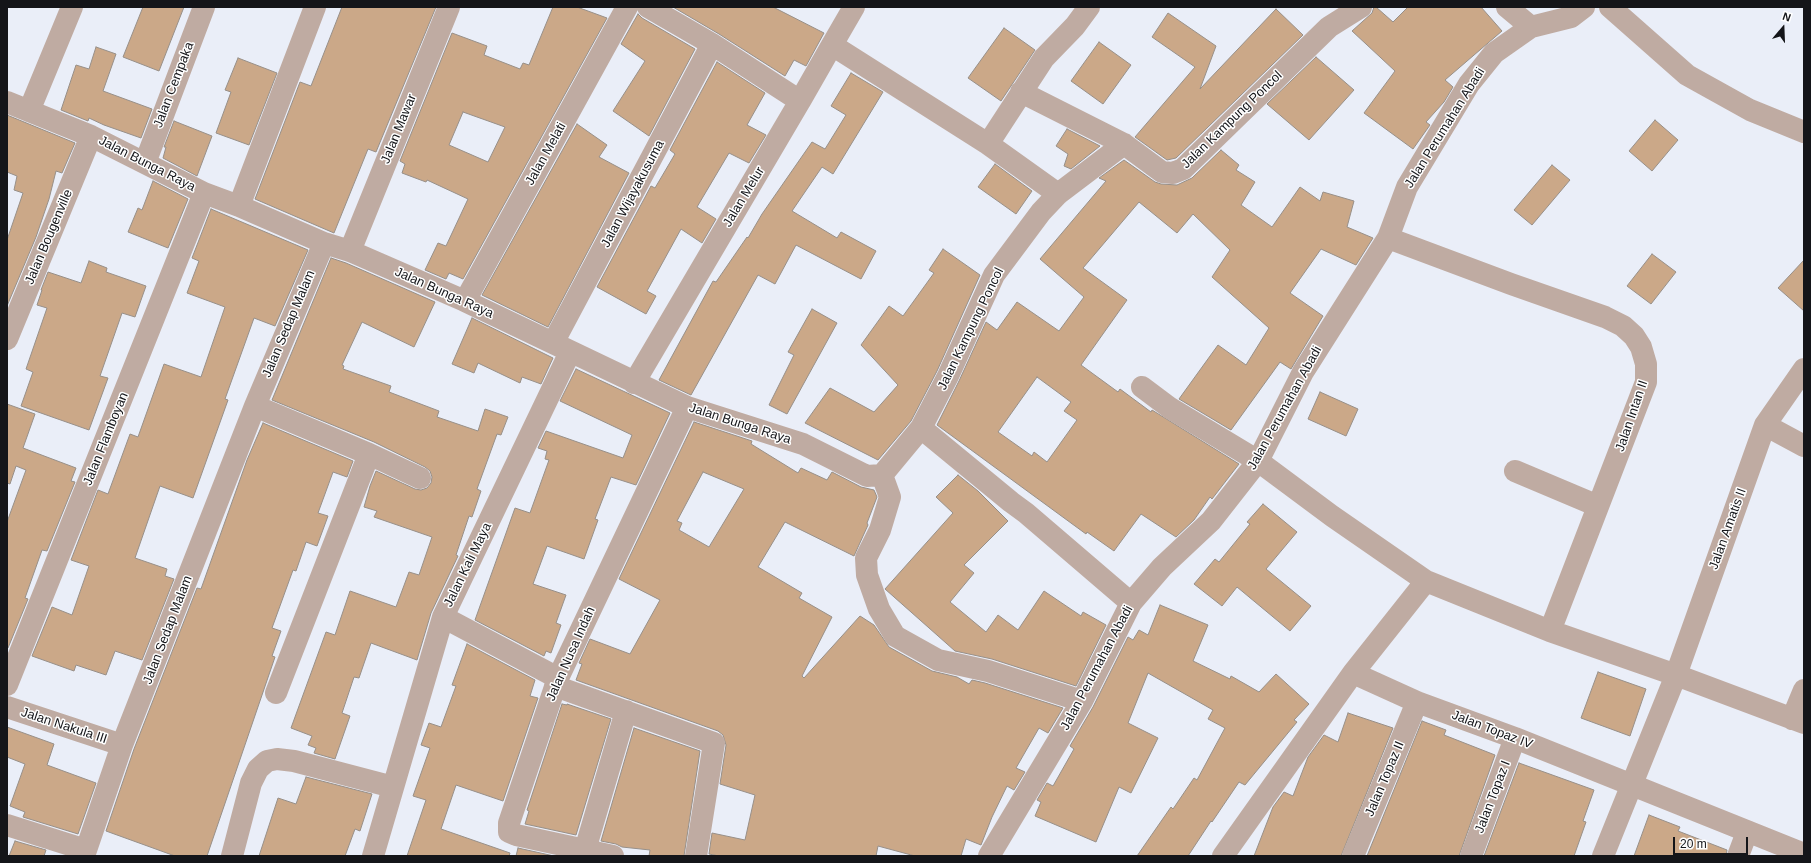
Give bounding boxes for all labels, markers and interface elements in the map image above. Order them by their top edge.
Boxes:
north arrow [1763,8,1803,48]
text: N [1781,10,1793,24]
street label: Jalan Cempaka [151,40,197,130]
street label: Jalan Perumahan Abadi [1402,65,1488,191]
street label: Jalan Kampung Poncol [1178,68,1286,172]
street label: Jalan Mawar [378,92,420,166]
street label: Jalan Melati [522,120,570,188]
street label: Jalan Bunga Raya [96,133,198,195]
street label: Jalan Wijayakusuma [598,138,668,250]
street label: Jalan Melur [720,164,768,230]
street label: Jalan Bougenville [22,187,76,287]
street label: Jalan Bunga Raya [392,264,496,322]
street label: Jalan Kampung Poncol [935,265,1007,393]
street label: Jalan Sedap Malam [259,268,319,380]
street label: Jalan Perumahan Abadi [1245,344,1325,472]
street label: Jalan Intan II [1613,378,1651,454]
street label: Jalan Flamboyan [80,390,132,488]
street label: Jalan Bunga Raya [687,400,793,448]
street label: Jalan Amatis II [1706,486,1750,572]
street label: Jalan Kali Maya [441,520,495,610]
street label: Jalan Sedap Malam [140,574,196,686]
street label: Jalan Perumahan Abadi [1058,603,1136,733]
street label: Jalan Nusa Indah [543,605,599,703]
street label: Jalan Nakula III [19,705,109,747]
street label: Jalan Topaz IV [1449,707,1535,753]
street label: Jalan Topaz II [1362,739,1408,819]
street label: Jalan Topaz I [1472,758,1514,836]
scale bar [1675,829,1750,855]
text: 20 m [1680,837,1707,851]

